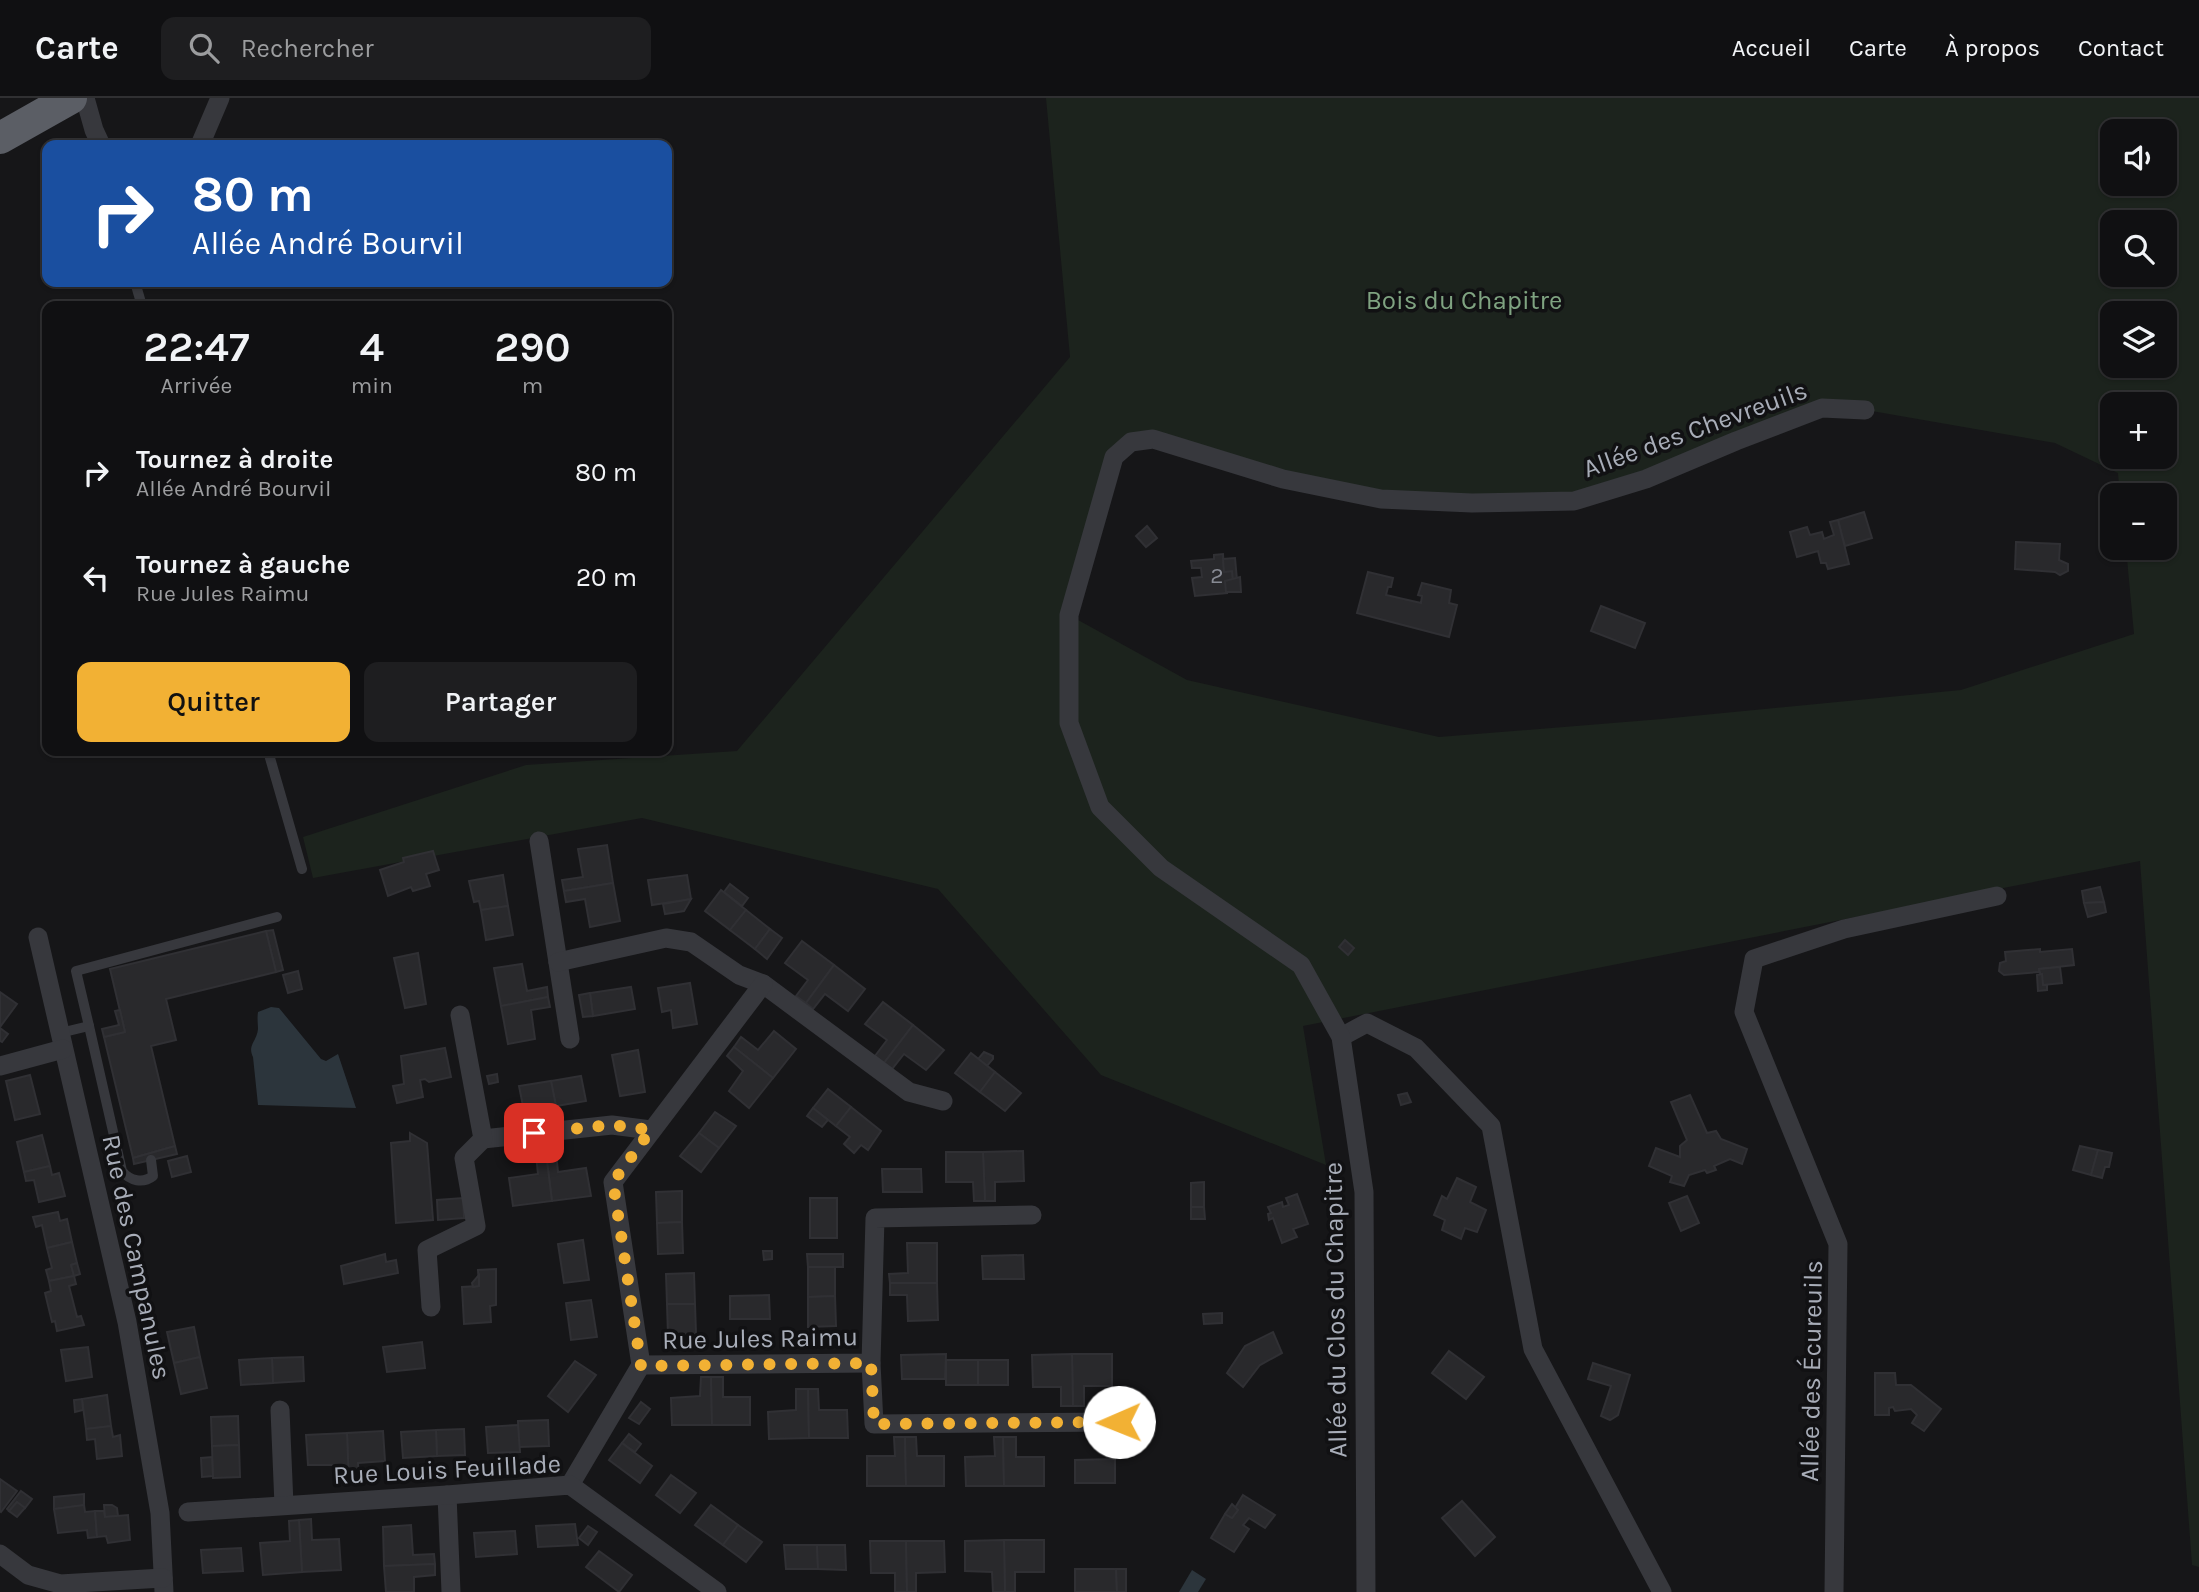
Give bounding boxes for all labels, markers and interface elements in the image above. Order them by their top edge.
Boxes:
search box [161,17,651,80]
text: Carte [35,29,119,67]
icon: search [185,29,223,67]
text: Rechercher [241,33,374,64]
text: Accueil [1732,34,1811,62]
text: Carte [1849,34,1907,62]
text: À propos [1945,34,2040,62]
text: Contact [2078,34,2164,62]
map controls [2100,119,2177,560]
button: sound [2100,119,2177,196]
text: 80 m [192,166,314,223]
icon: right [77,168,168,259]
button: search [2100,210,2177,287]
text: Allée André Bourvil [192,225,464,262]
park label: Bois du Chapitre [1366,285,1562,316]
button: layers [2100,301,2177,378]
text: 22:47 [143,322,250,372]
text: 4 [360,322,384,372]
text: 290 [494,322,571,372]
text: Arrivée [160,372,232,399]
text: min [351,372,393,399]
text: m [522,372,543,399]
street label: Allée des Chevreuils [1579,375,1811,484]
button: + [2100,392,2177,469]
text: Tournez à droite [136,444,333,475]
icon: right [77,454,115,492]
text: 80 m [575,457,637,488]
text: Allée André Bourvil [136,475,331,502]
button: − [2100,483,2177,560]
text: Tournez à gauche [136,549,350,580]
icon: left [77,559,115,597]
text: 20 m [576,562,637,593]
house number: 2 [1210,562,1224,589]
text: Rue Jules Raimu [136,580,309,607]
button: Quitter [77,662,350,742]
button: Partager [364,662,637,742]
pin [504,1103,564,1163]
icon: arrive [515,1114,553,1152]
street label: Rue des Campanules [95,1132,178,1382]
street label: Allée du Clos du Chapitre [1317,1162,1354,1458]
street label: Allée des Écureuils [1793,1260,1829,1482]
street label: Rue Jules Raimu [662,1321,858,1356]
position arrow [1082,1385,1156,1459]
street label: Rue Louis Feuillade [332,1448,562,1491]

